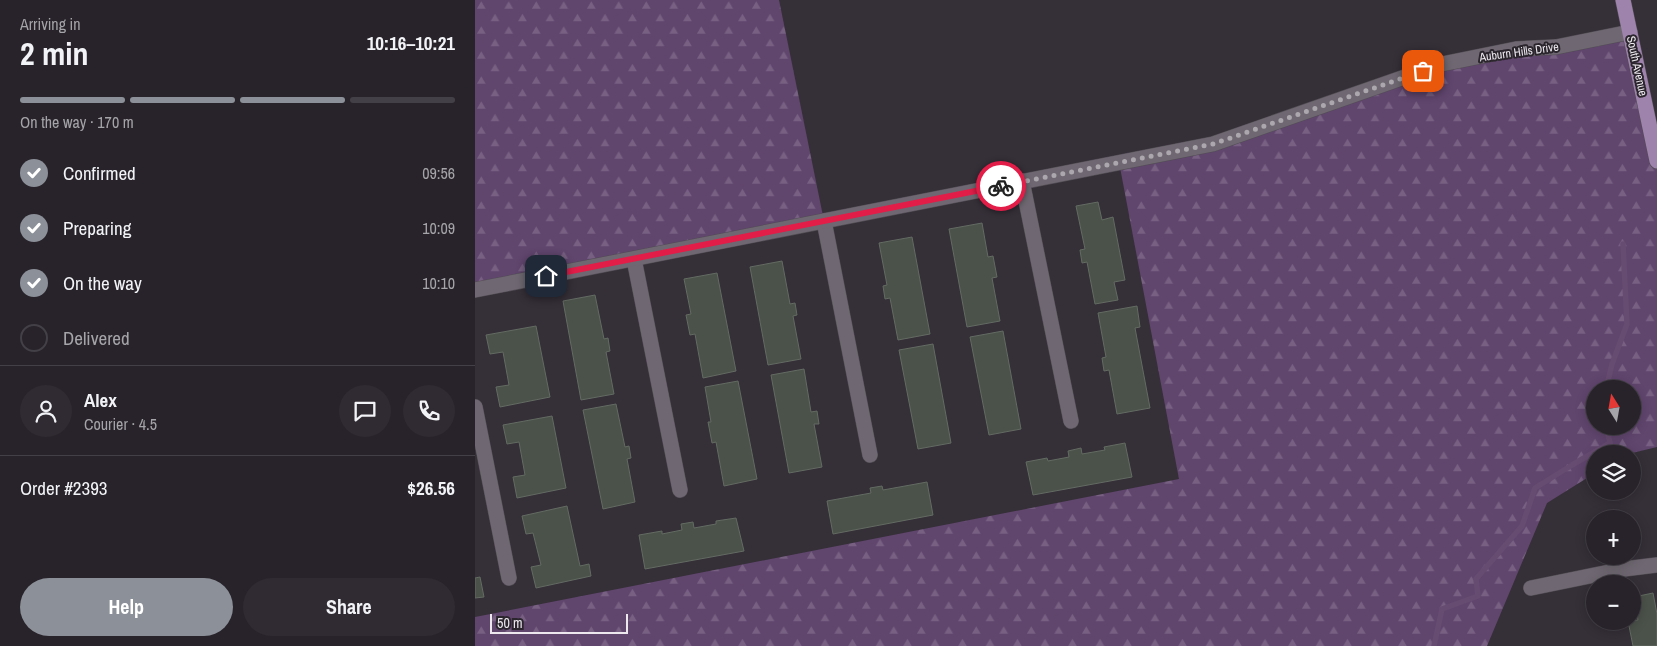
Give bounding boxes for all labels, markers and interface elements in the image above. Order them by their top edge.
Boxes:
text: Arriving in [20,13,81,35]
text: 10:16–10:21 [367,30,455,56]
text: 2 min [20,32,89,75]
street label: South Avenue [1623,34,1651,98]
street label: Auburn Hills Drive [1477,39,1560,66]
pin [1402,50,1444,92]
icon: bag [1409,57,1437,85]
text: On the way · 170 m [20,111,134,133]
icon: check [20,159,48,187]
text: Confirmed [63,160,136,186]
courier [976,161,1026,211]
text: 09:56 [422,162,455,184]
icon: bike [987,172,1015,200]
icon: check [20,214,48,242]
text: Preparing [63,215,131,241]
text: 10:09 [422,217,455,239]
pin [525,255,567,297]
icon: home [532,262,560,290]
icon: check [20,269,48,297]
text: On the way [63,270,142,296]
text: 10:10 [422,272,455,294]
text: Delivered [63,325,130,351]
north arrow [1586,380,1641,435]
map controls [1586,380,1641,630]
button: person [20,385,72,437]
button: chat [339,385,391,437]
button: phone [403,385,455,437]
text: Alex [84,387,117,413]
text: Courier · 4.5 [84,413,157,435]
button: layers [1586,445,1641,500]
text: Order #2393 [20,475,107,501]
text: $26.56 [407,475,455,501]
button: + [1586,510,1641,565]
button: − [1586,575,1641,630]
button: Help [20,578,233,636]
button: Share [243,578,455,636]
scale bar [490,611,627,634]
text: 50 m [497,614,523,632]

